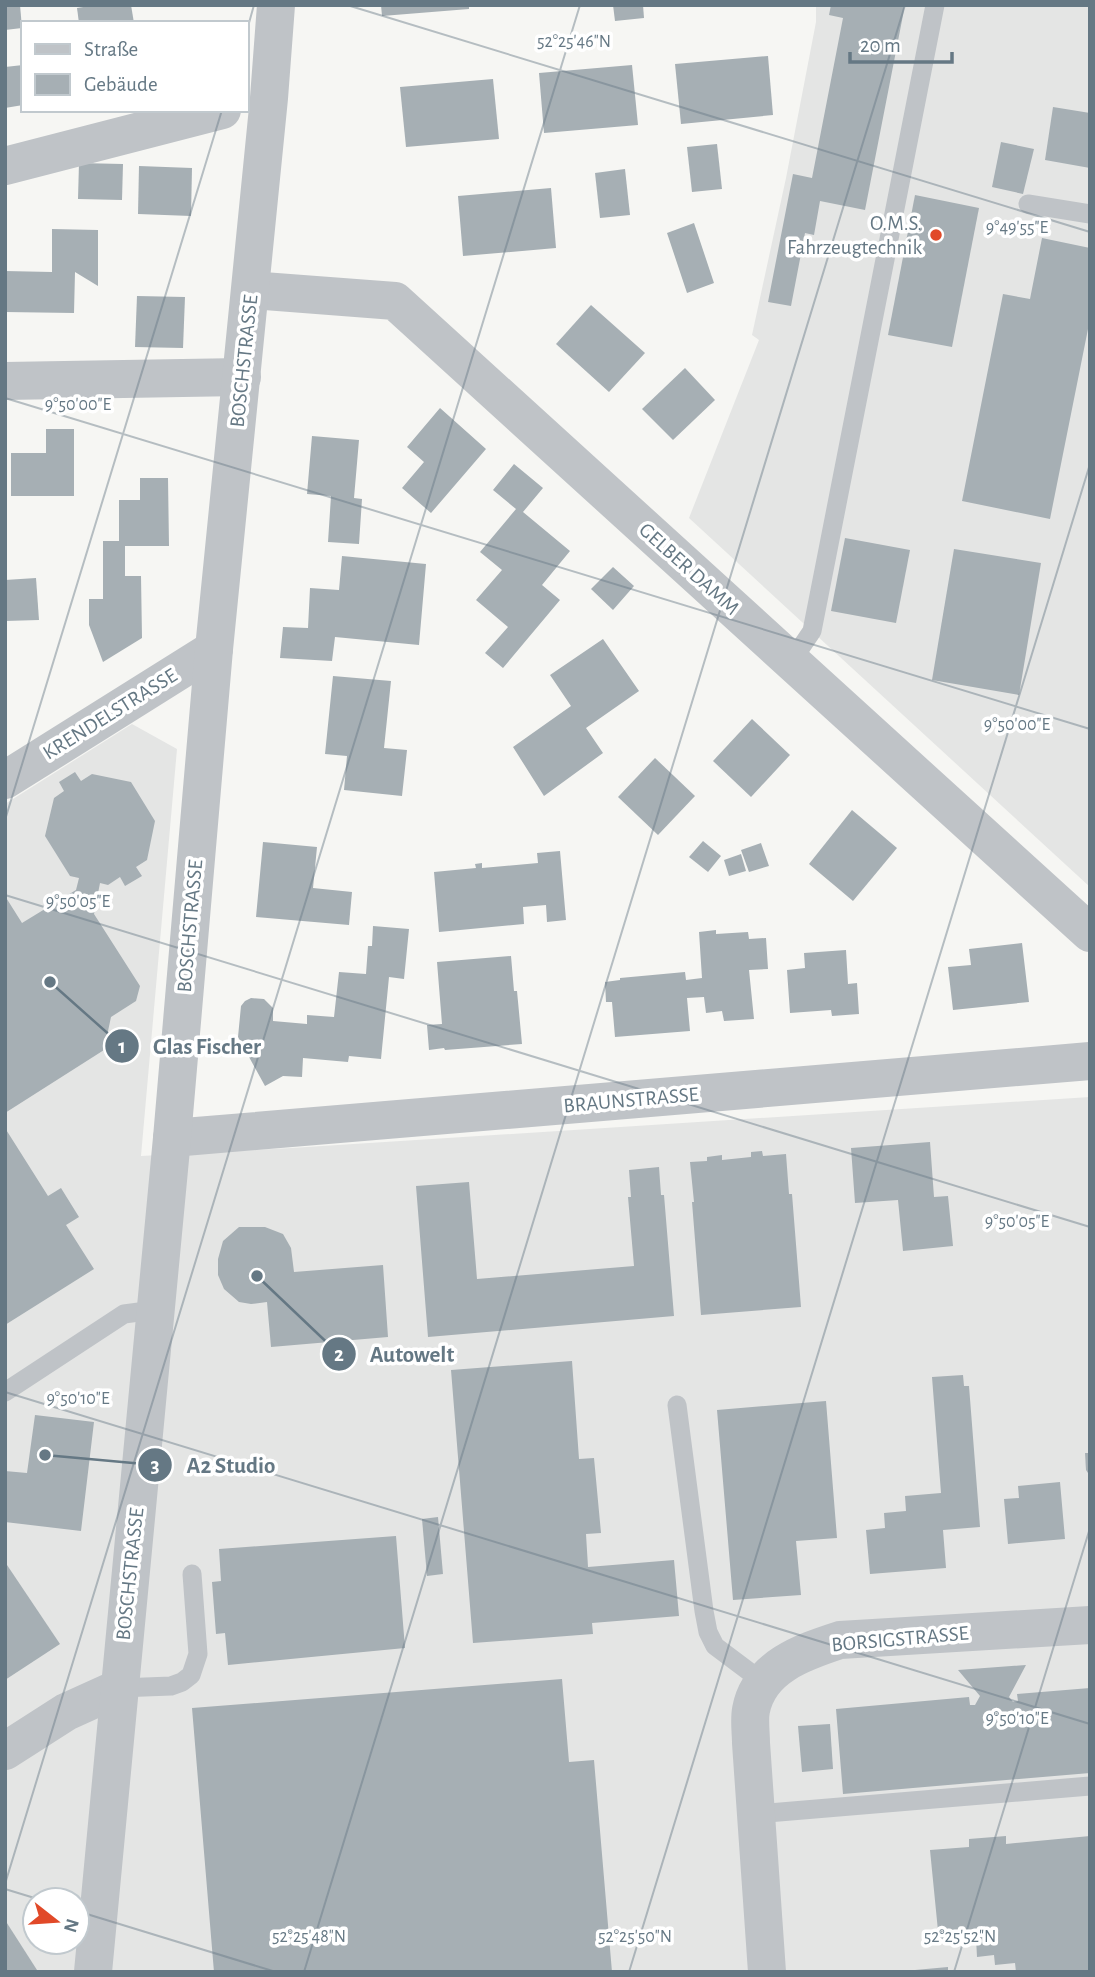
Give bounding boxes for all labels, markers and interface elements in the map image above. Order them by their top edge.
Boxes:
legend [21,21,248,112]
scale bar [850,21,951,65]
text: 52°25'46"N [537,33,611,51]
text: 20 m [860,35,901,56]
text: Straße [84,39,138,60]
text: Gebäude [84,74,158,95]
place label: O.M.S. Fahrzeugtechnik [787,213,922,258]
text: 9°49'55"E [986,219,1049,237]
marker: O.M.S. Fahrzeugtechnik [928,227,944,243]
street label: BOSCHSTRASSE [227,294,261,428]
text: 9°50'00"E [45,396,112,414]
street label: GELBER DAMM [635,519,743,619]
street label: KRENDELSTRASSE [39,664,181,764]
text: 9°50'00"E [984,716,1051,734]
street label: BOSCHSTRASSE [174,859,206,993]
text: 9°50'05"E [46,893,111,911]
callout: Glas Fischer [104,1024,275,1068]
text: 1 [118,1036,126,1057]
text: Glas Fischer [153,1036,261,1059]
street label: BRAUNSTRASSE [562,1084,700,1116]
text: 9°50'05"E [985,1213,1050,1231]
callout: Autowelt [321,1332,469,1376]
text: 2 [334,1344,344,1365]
text: Autowelt [370,1344,454,1367]
text: 9°50'10"E [46,1390,110,1408]
callout: A2 Studio [137,1443,289,1487]
text: 3 [150,1455,160,1476]
text: A2 Studio [187,1455,275,1478]
street label: BOSCHSTRASSE [113,1507,147,1641]
street label: BORSIGSTRASSE [831,1623,969,1655]
text: 9°50'10"E [985,1710,1049,1728]
north arrow [21,1886,91,1956]
text: N [60,1916,82,1935]
text: 52°25'48"N [272,1928,346,1946]
text: 52°25'50"N [598,1928,672,1946]
text: 52°25'52"N [924,1928,996,1946]

